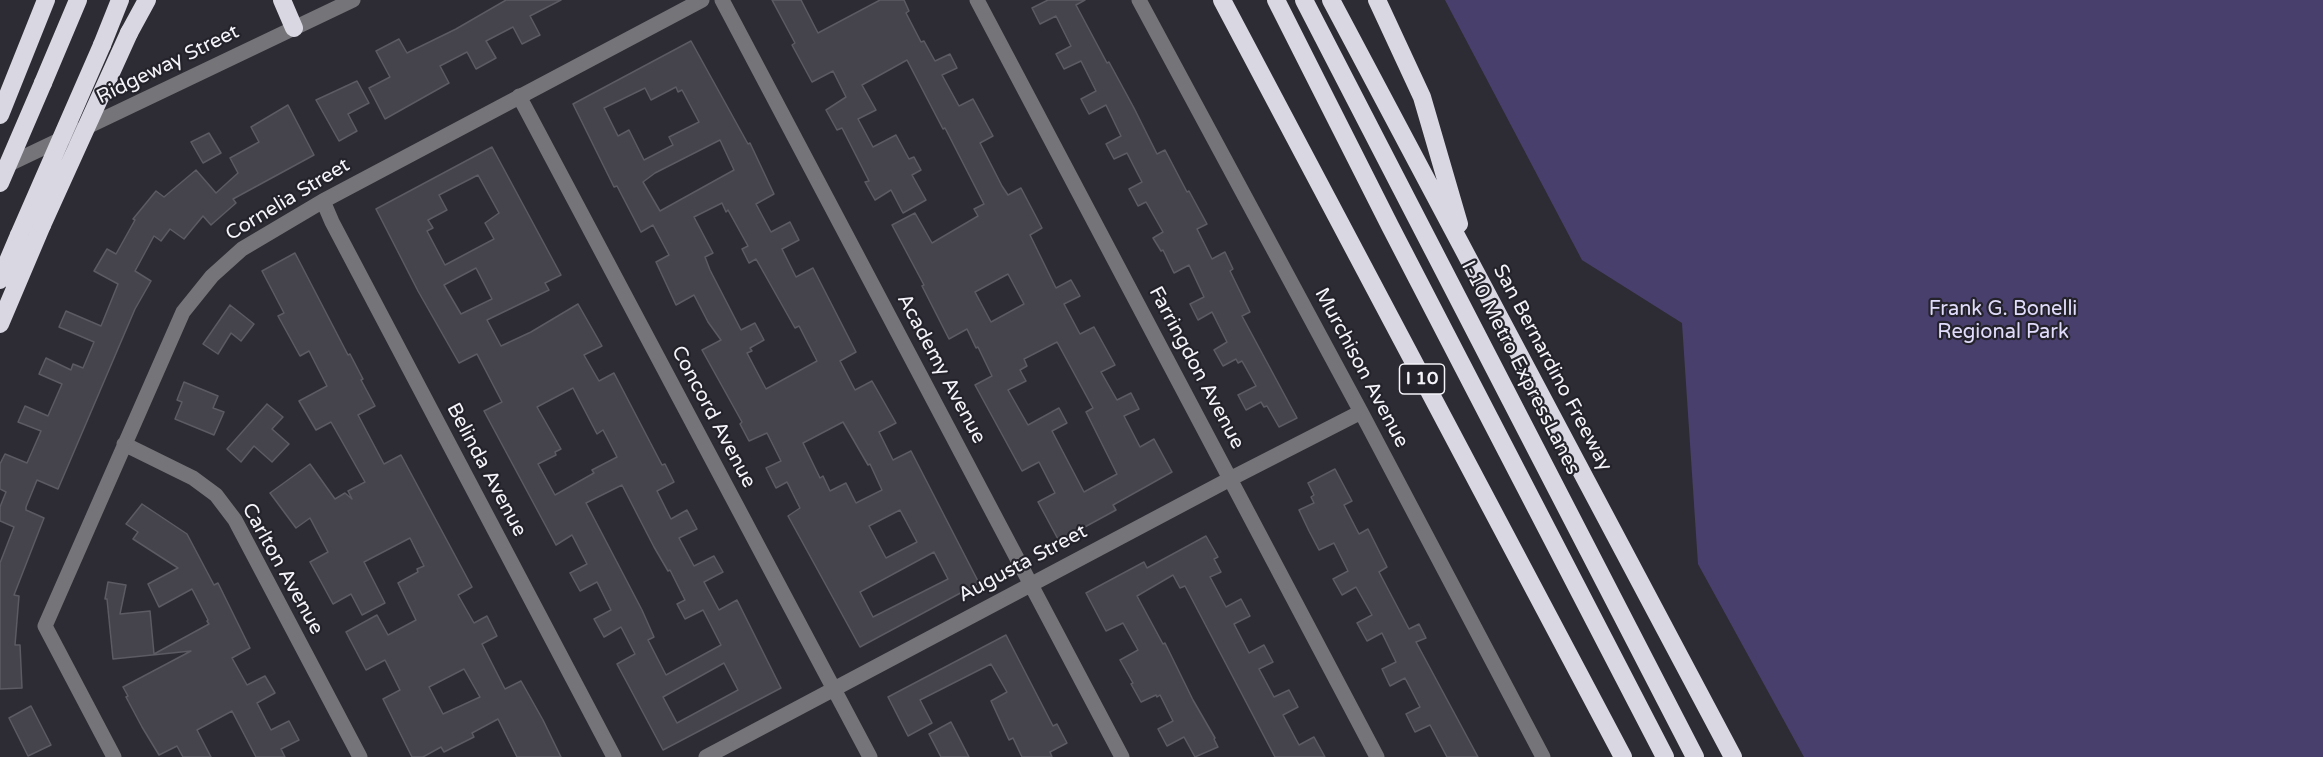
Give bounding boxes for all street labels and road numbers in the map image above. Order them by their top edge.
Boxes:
street label: Ridgeway Street [93,20,243,110]
street label: Cornelia Street [222,154,354,246]
street label: I-10 Metro ExpressLanes [1456,257,1584,479]
street label: San Bernardino Freeway [1487,261,1617,475]
street label: Farringdon Avenue [1143,283,1249,453]
street label: Murchison Avenue [1309,284,1413,452]
street label: Academy Avenue [891,290,991,448]
street label: Concord Avenue [665,342,761,492]
road number: I 10 [1400,364,1444,394]
street label: Belinda Avenue [441,399,531,541]
street label: Carlton Avenue [236,499,328,639]
street label: Augusta Street [955,520,1091,608]

